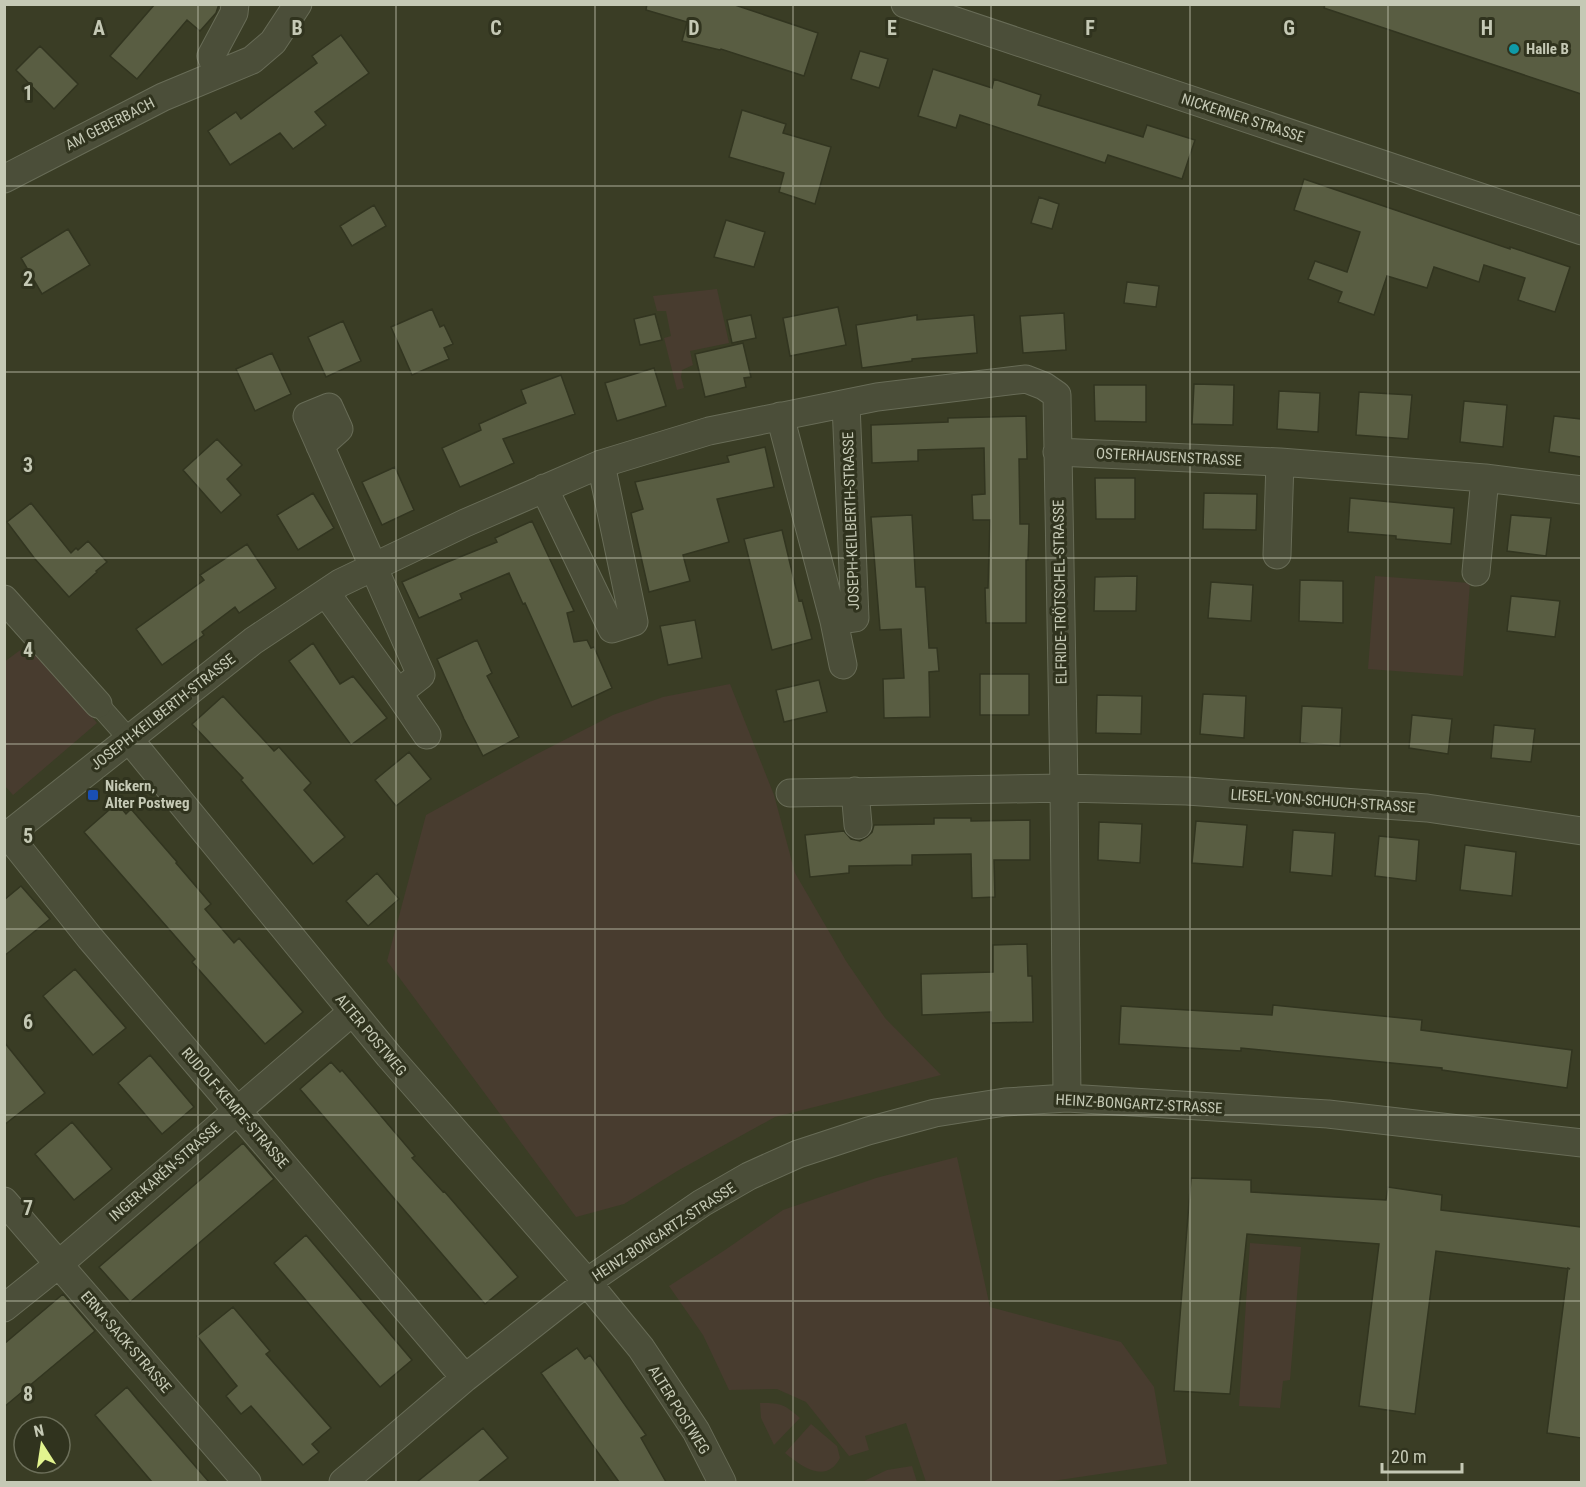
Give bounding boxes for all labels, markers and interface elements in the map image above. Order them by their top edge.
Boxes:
text: A [93,16,105,40]
text: B [291,16,303,40]
text: C [490,16,502,40]
text: D [688,16,700,40]
text: E [887,16,897,40]
text: F [1085,16,1095,40]
text: G [1283,16,1295,40]
text: H [1481,16,1493,40]
place label: Halle B [1526,40,1569,58]
marker: Halle B [1507,42,1521,56]
text: 1 [23,81,33,105]
street label: NICKERNER STRASSE [1179,90,1307,146]
street label: AM GEBERBACH [62,94,158,154]
text: 2 [23,267,33,291]
street label: JOSEPH-KEILBERTH-STRASSE [839,432,863,610]
street label: OSTERHAUSENSTRASSE [1096,444,1242,470]
text: 3 [23,453,33,477]
street label: ELFRIDE-TRÖTSCHEL-STRASSE [1049,500,1071,684]
text: 4 [23,638,33,662]
street label: JOSEPH-KEILBERTH-STRASSE [87,650,239,774]
place label: Nickern, Alter Postweg [105,777,189,812]
street label: LIESEL-VON-SCHUCH-STRASSE [1230,786,1416,816]
marker: Nickern, Alter Postweg [86,788,100,802]
text: 5 [23,824,33,848]
street label: ALTER POSTWEG [332,990,410,1080]
text: 6 [23,1010,33,1034]
street label: RUDOLF-KEMPE-STRASSE [178,1044,292,1172]
street label: HEINZ-BONGARTZ-STRASSE [1055,1091,1223,1117]
street label: INGER-KARÉN-STRASSE [106,1119,224,1225]
street label: HEINZ-BONGARTZ-STRASSE [589,1179,739,1285]
text: 7 [23,1196,33,1220]
street label: ERNA-SACK-STRASSE [77,1288,175,1396]
street label: ALTER POSTWEG [645,1362,713,1458]
text: 8 [23,1382,33,1406]
north arrow [12,1415,72,1475]
text: N [32,1421,46,1441]
scale bar [1382,1436,1462,1474]
text: 20 m [1391,1446,1426,1467]

